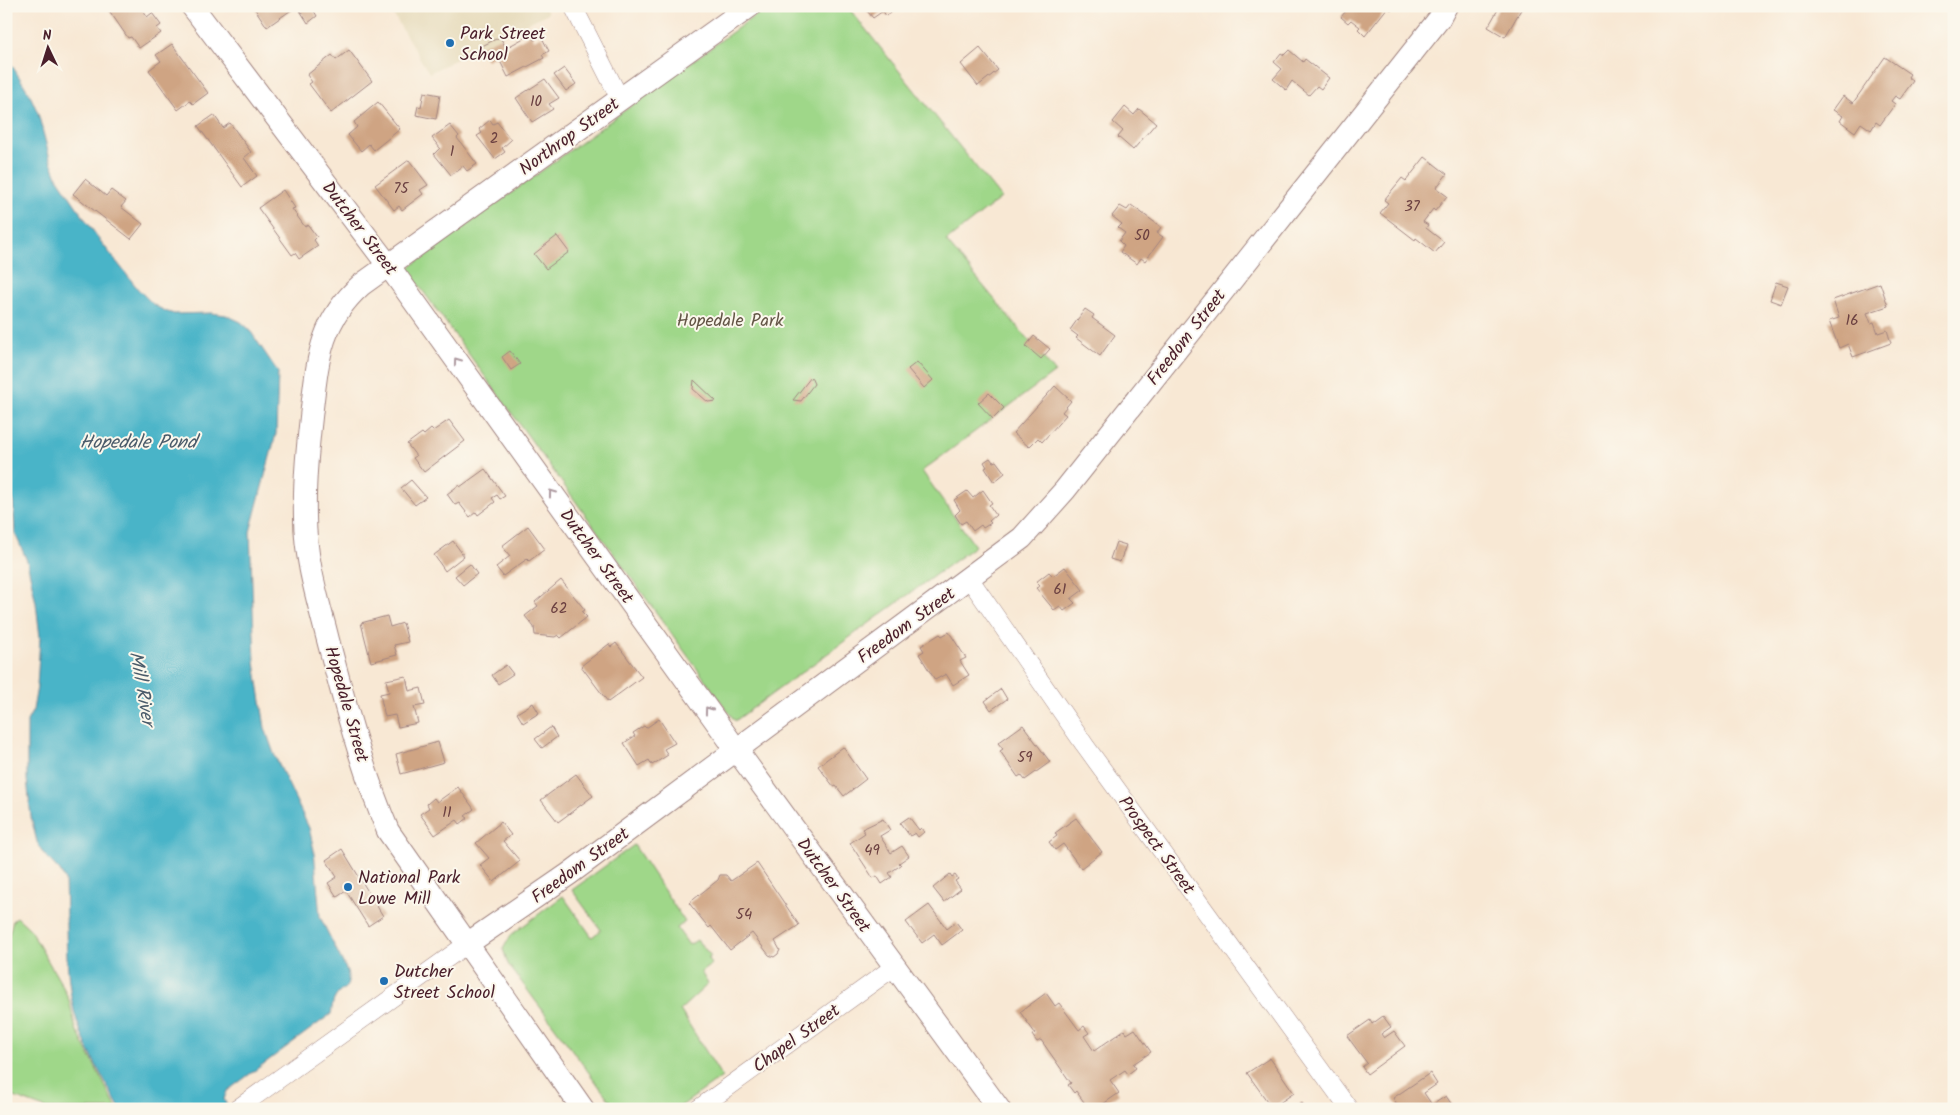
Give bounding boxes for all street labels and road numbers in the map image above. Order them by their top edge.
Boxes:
street label: Northrop Street [513,90,627,184]
street label: Dutcher Street [314,176,405,283]
street label: Freedom Street [1140,283,1235,393]
street label: Dutcher Street [551,503,641,611]
street label: Freedom Street [851,580,963,672]
street label: Hopedale Street [315,643,376,767]
street label: Prospect Street [1110,790,1202,902]
street label: Freedom Street [525,820,637,912]
street label: Dutcher Street [788,832,878,940]
street label: Chapel Street [747,997,848,1081]

